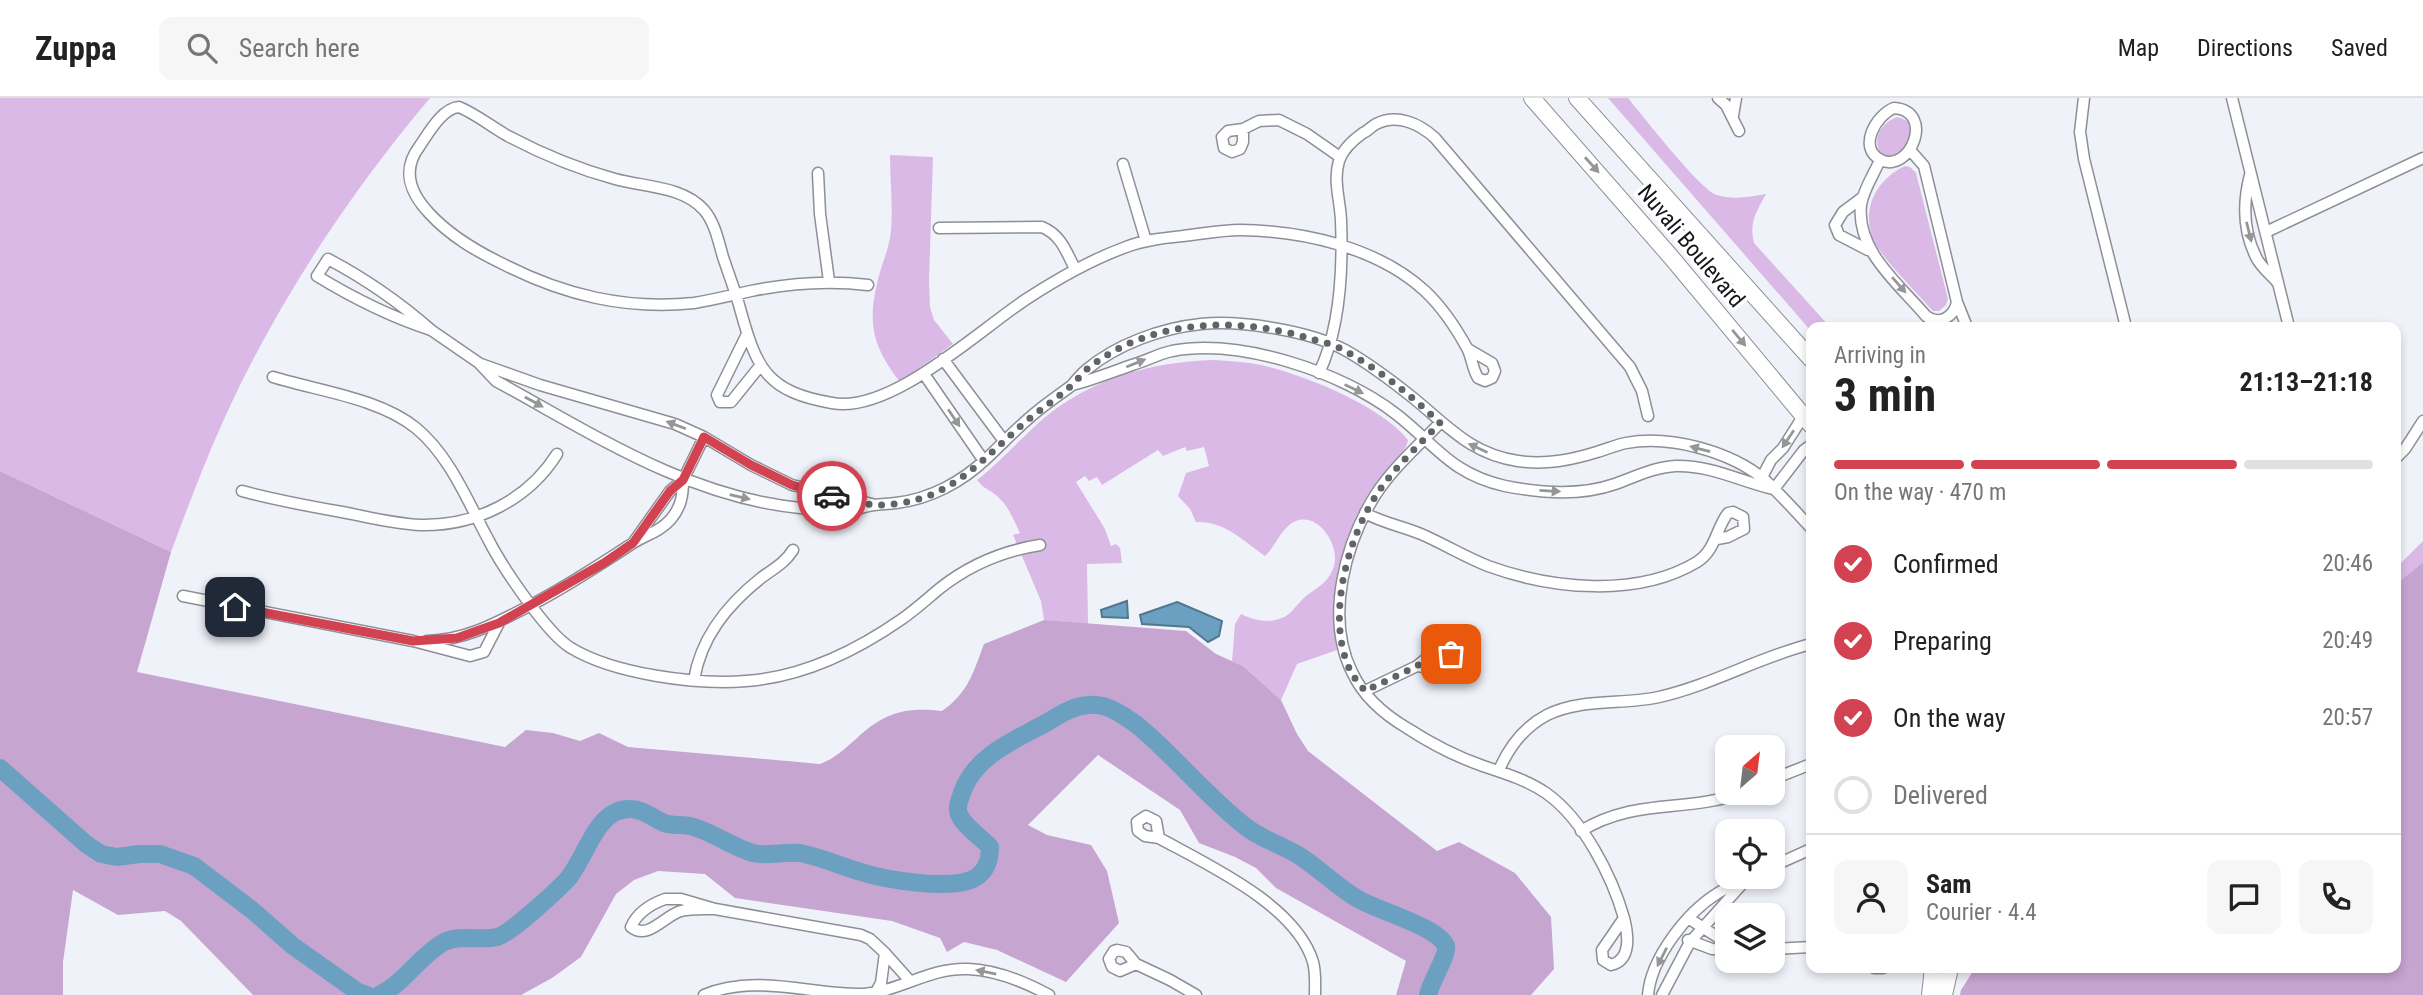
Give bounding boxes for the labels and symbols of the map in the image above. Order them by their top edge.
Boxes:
one-way arrow [1584,156,1600,174]
street label: Nuvali Boulevard [1632,179,1750,313]
one-way arrow [2244,221,2255,243]
one-way arrow [1891,276,1906,293]
one-way arrow [1732,329,1747,347]
one-way arrow [1126,357,1147,368]
one-way arrow [1344,383,1364,394]
one-way arrow [524,396,544,408]
one-way arrow [947,408,960,428]
one-way arrow [666,420,687,431]
one-way arrow [1782,429,1795,449]
one-way arrow [1468,442,1488,454]
one-way arrow [1689,443,1710,453]
courier [797,461,867,531]
one-way arrow [1540,486,1562,497]
one-way arrow [729,492,751,503]
pin [205,577,265,637]
pin [1421,624,1481,684]
north arrow [1715,735,1785,805]
one-way arrow [1656,947,1667,967]
one-way arrow [975,966,997,977]

